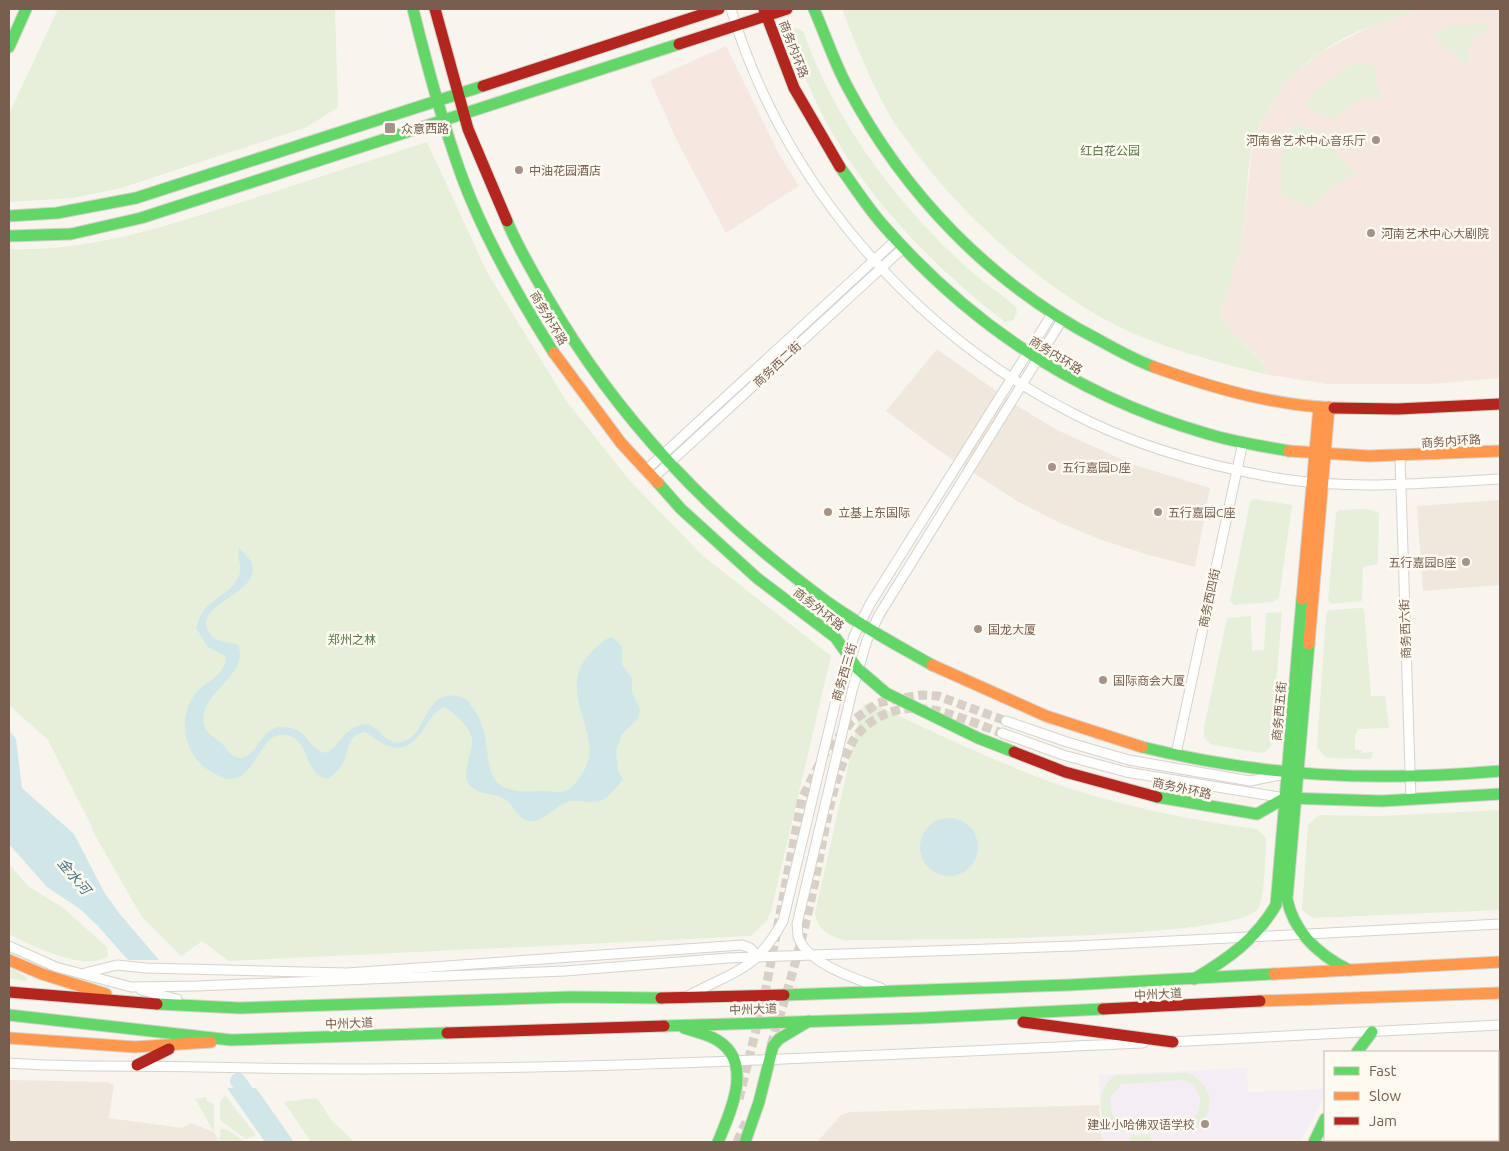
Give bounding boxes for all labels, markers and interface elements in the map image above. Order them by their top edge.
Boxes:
street label: 商务内环路 [777,19,811,79]
marker: 众意西路 [383,121,397,135]
place label: 众意西路 [401,122,449,135]
place label: 河南省艺术中心音乐厅 [1246,134,1366,147]
marker: 河南省艺术中心音乐厅 [1370,134,1382,146]
park label: 红白花公园 [1080,144,1140,157]
marker: 中油花园酒店 [513,164,525,176]
place label: 中油花园酒店 [529,164,601,177]
marker: 河南艺术中心大剧院 [1365,227,1377,239]
place label: 河南艺术中心大剧院 [1381,227,1489,240]
street label: 商务外环路 [528,289,570,347]
street label: 商务内环路 [1027,334,1085,376]
street label: 商务西二街 [751,339,803,389]
street label: 商务内环路 [1421,432,1481,450]
marker: 五行嘉园D座 [1046,461,1058,473]
place label: 五行嘉园D座 [1062,461,1130,474]
marker: 立基上东国际 [822,506,834,518]
place label: 立基上东国际 [838,506,910,519]
marker: 五行嘉园C座 [1152,506,1164,518]
place label: 五行嘉园C座 [1168,506,1235,519]
place label: 五行嘉园B座 [1388,556,1456,569]
marker: 五行嘉园B座 [1460,556,1472,568]
street label: 商务西四街 [1196,567,1222,629]
street label: 商务外环路 [791,585,847,633]
street label: 商务西六街 [1397,599,1413,659]
marker: 国龙大厦 [972,623,984,635]
place label: 国龙大厦 [988,623,1036,636]
park label: 郑州之林 [328,633,376,646]
street label: 商务西三街 [829,641,859,703]
marker: 国际商会大厦 [1097,674,1109,686]
place label: 国际商会大厦 [1113,674,1185,687]
street label: 商务西五街 [1270,681,1288,741]
street label: 商务外环路 [1151,775,1213,801]
water label: 金水河 [54,855,96,900]
street label: 中州大道 [1134,986,1182,1002]
street label: 中州大道 [729,1002,777,1016]
street label: 中州大道 [325,1016,373,1030]
legend [1324,1051,1499,1141]
text: Fast [1369,1062,1397,1079]
text: Slow [1369,1087,1402,1104]
text: Jam [1369,1112,1397,1129]
place label: 建业小哈佛双语学校 [1087,1118,1195,1131]
marker: 建业小哈佛双语学校 [1199,1118,1211,1130]

